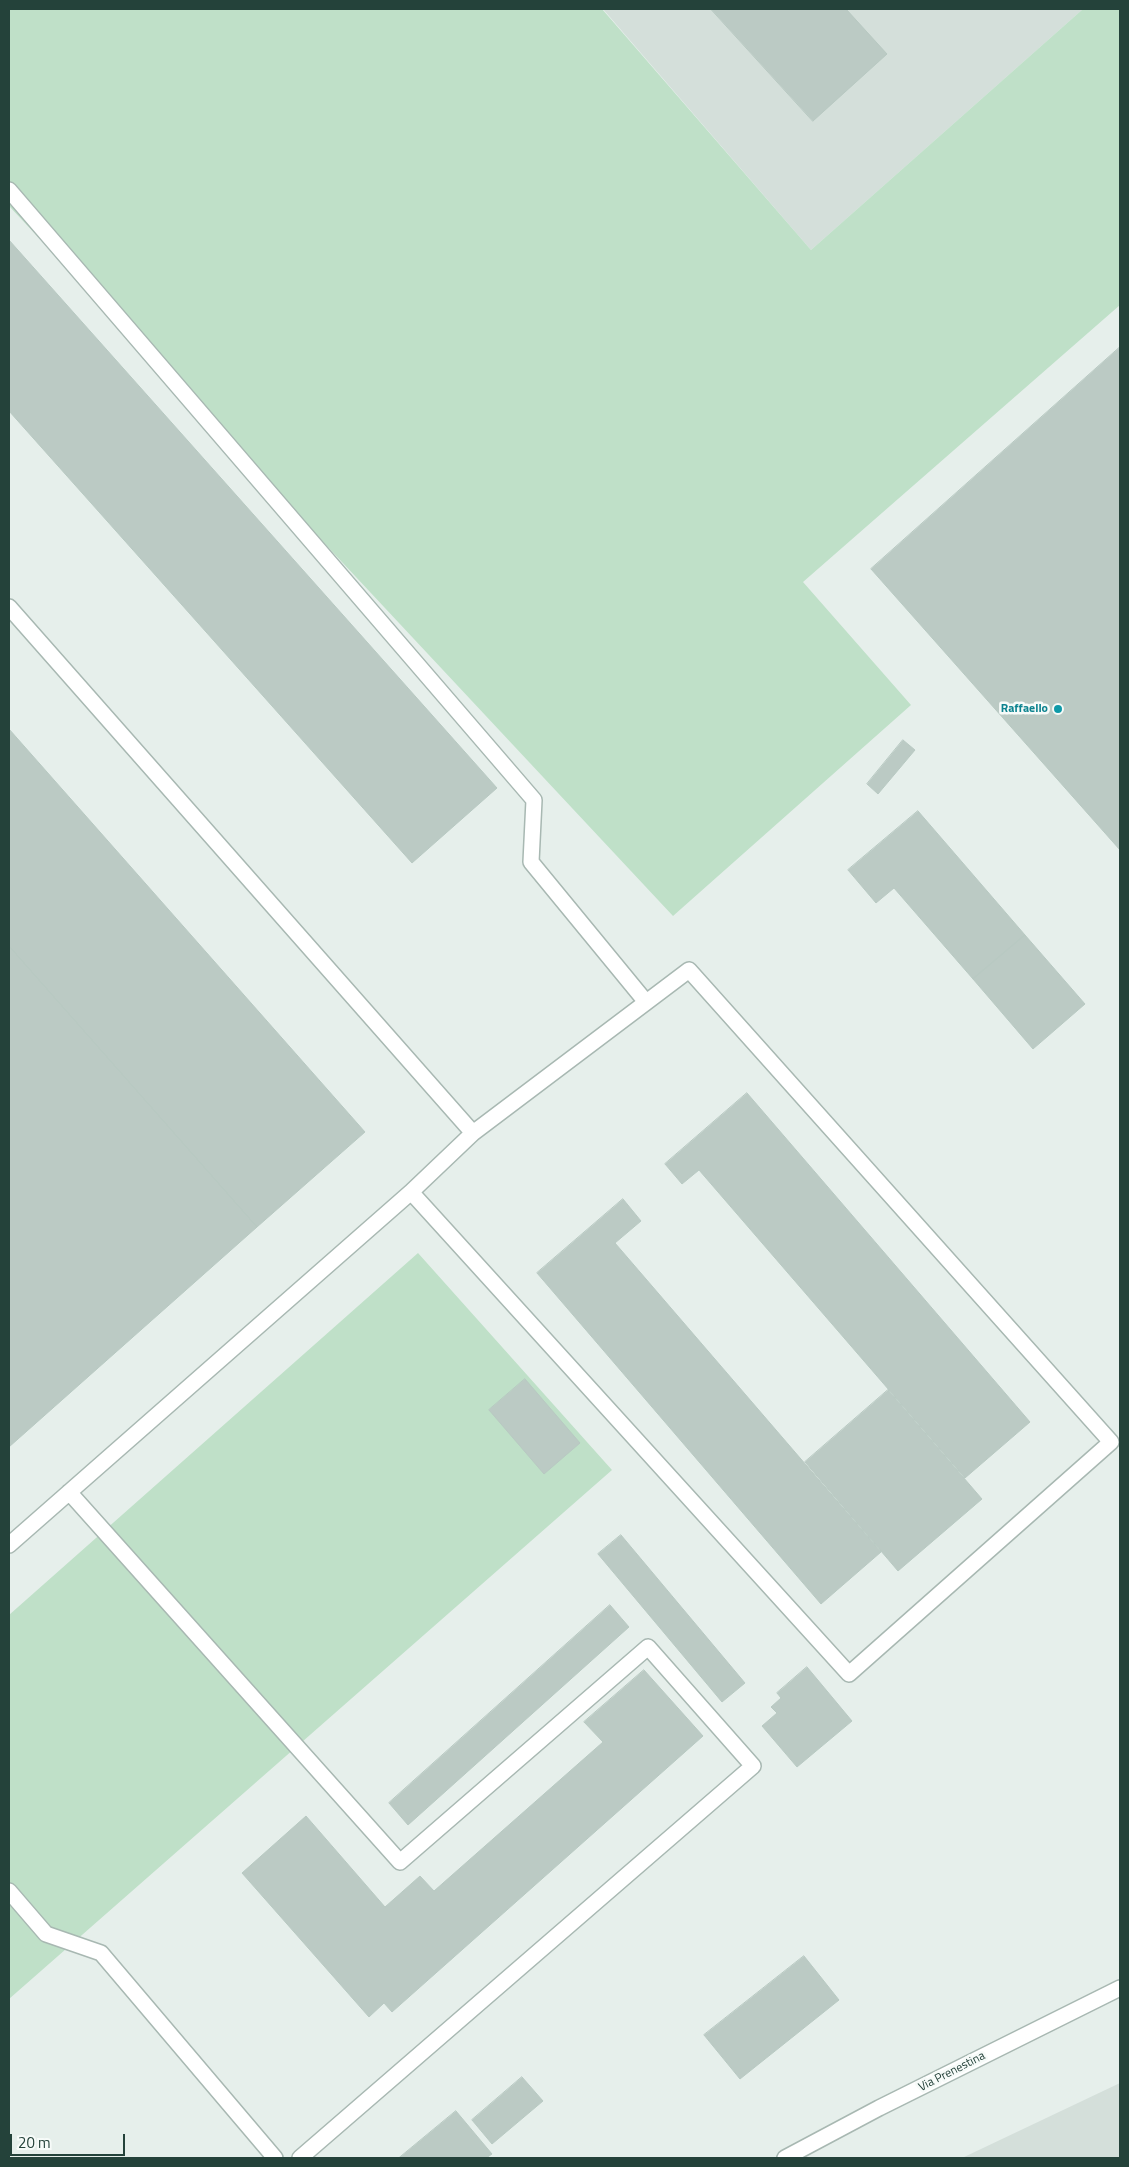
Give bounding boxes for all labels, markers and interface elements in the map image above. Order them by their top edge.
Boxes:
place label: Raffaello [1001,702,1048,716]
marker: Raffaello [1052,703,1064,715]
street label: Via Prenestina [916,2049,988,2095]
scale bar [12,2124,128,2156]
text: 20 m [18,2131,51,2154]

